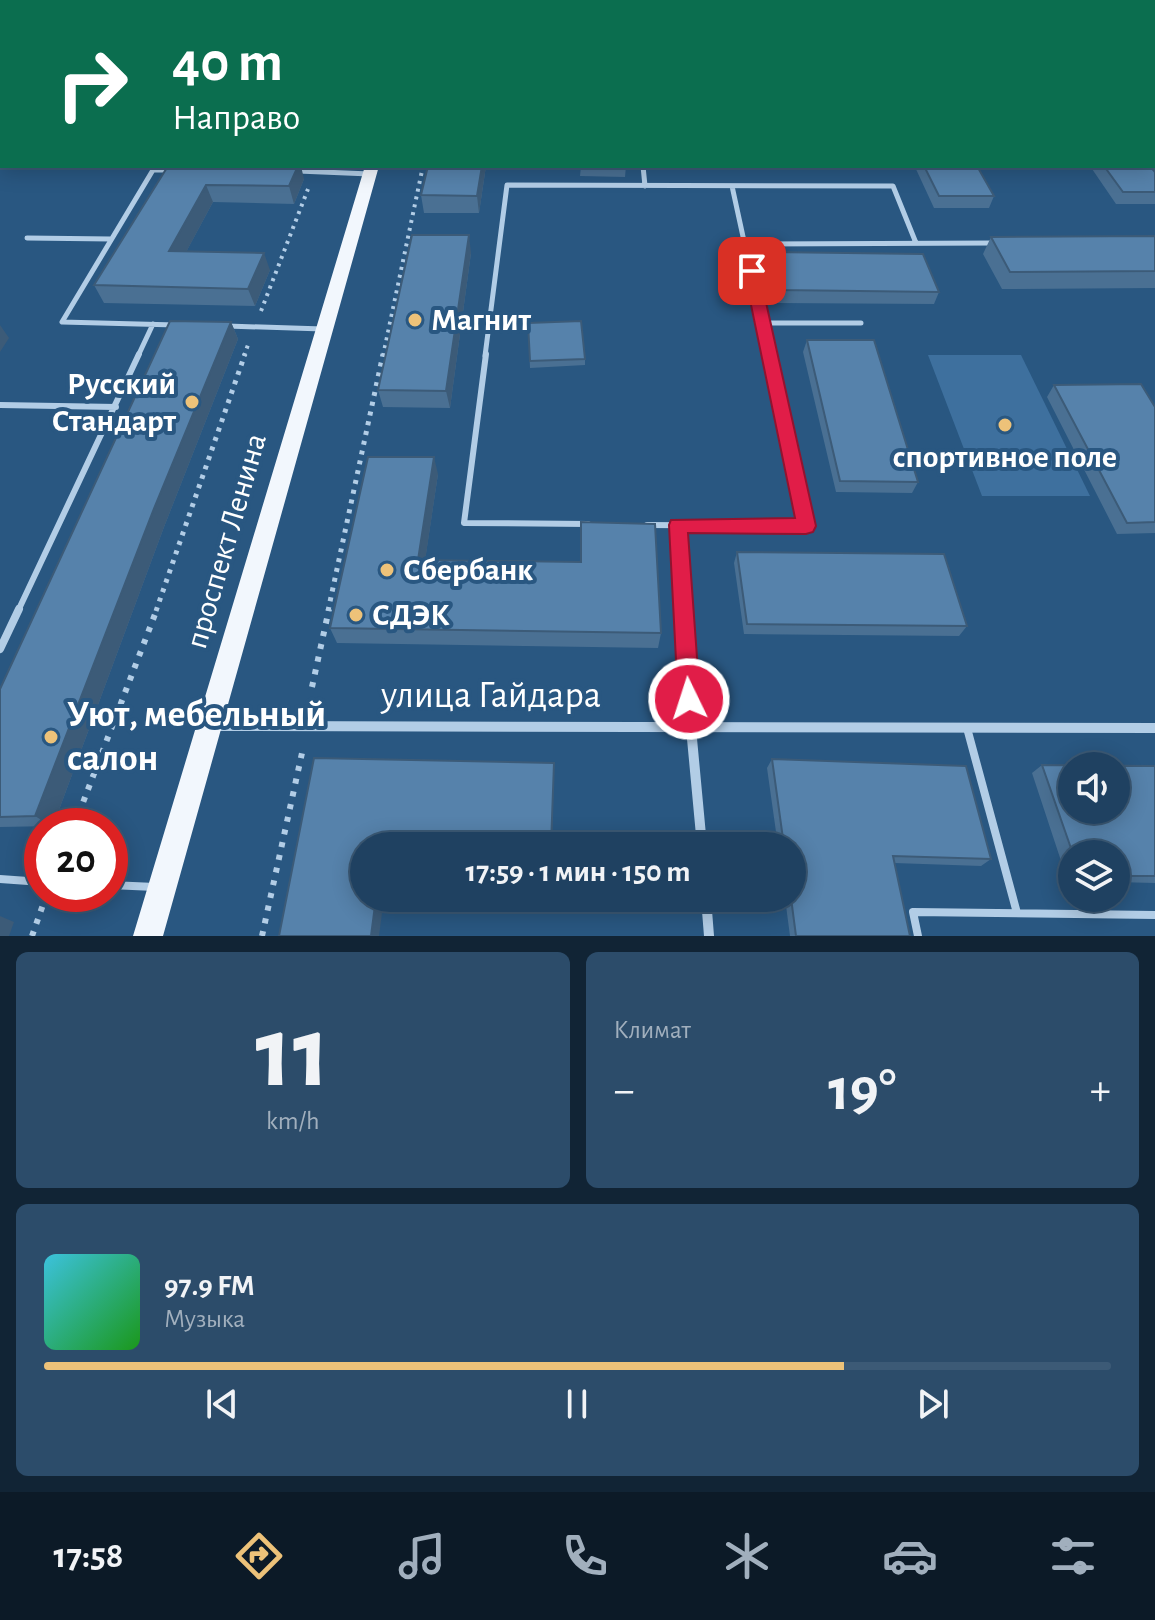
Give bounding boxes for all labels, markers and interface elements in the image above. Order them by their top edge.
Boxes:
icon: right [40,32,144,136]
text: 40 m [172,35,283,91]
text: Направо [172,100,300,136]
pin [718,237,786,305]
icon: arrive [730,249,774,293]
place label: Магнит [431,304,531,336]
marker: Магнит [406,311,424,329]
place label: Русский Стандарт [52,368,176,437]
marker: Русский Стандарт [183,393,201,411]
marker: спортивное поле [996,416,1014,434]
street label: проспект Ленина [180,430,272,652]
place label: спортивное поле [893,441,1117,473]
place label: Сбербанк [403,554,533,586]
marker: Сбербанк [378,561,396,579]
place label: СДЭК [372,599,450,631]
marker: СДЭК [347,606,365,624]
position arrow [647,657,731,741]
street label: улица Гайдара [380,677,601,715]
place label: Уют, мебельный салон [67,696,326,778]
marker: Уют, мебельный салон [42,728,60,746]
map controls [1058,752,1130,912]
button: sound [1058,752,1130,824]
speed limit sign: 20 [24,808,128,912]
button: layers [1058,840,1130,912]
text: 17:59 · 1 мин · 150 m [466,857,690,887]
text: 11 [255,1002,330,1106]
text: Климат [614,1017,691,1043]
text: 19° [828,1061,896,1121]
text: − [614,1069,635,1113]
text: + [1090,1069,1111,1113]
text: km/h [266,1108,320,1134]
text: 97.9 FM [164,1271,255,1301]
text: Музыка [164,1306,245,1332]
icon: previous [200,1382,244,1426]
icon: pause [555,1382,599,1426]
icon: next [911,1382,955,1426]
icon: directions [231,1528,287,1584]
icon: music [394,1528,450,1584]
icon: phone [557,1528,613,1584]
icon: climate [719,1528,775,1584]
icon: car [882,1528,938,1584]
icon: filters [1045,1528,1101,1584]
text: 17:58 [53,1538,124,1574]

